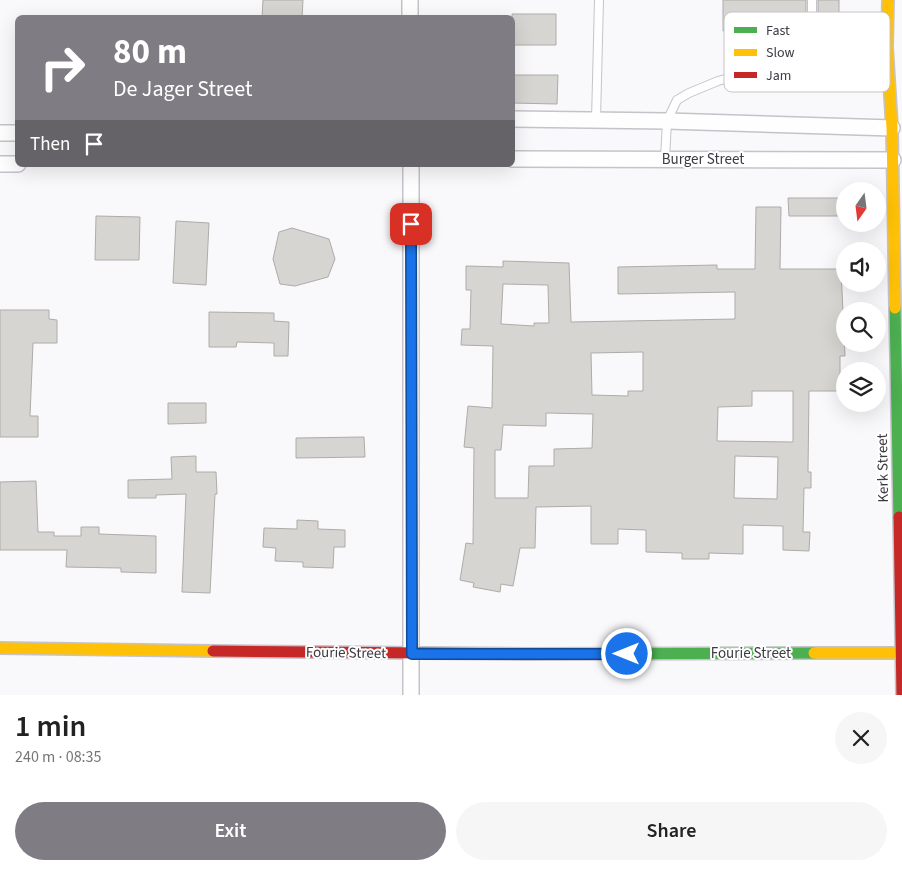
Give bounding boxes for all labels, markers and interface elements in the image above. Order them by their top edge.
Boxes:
legend [724,12,890,92]
text: Fast [766,21,790,41]
text: 80 m [113,27,187,77]
icon: right [30,35,95,100]
text: Slow [766,43,795,63]
text: Jam [766,66,791,86]
text: De Jager Street [113,73,252,105]
icon: arrive [80,130,108,158]
text: Then [30,131,70,158]
street label: Burger Street [662,149,744,170]
north arrow [836,182,886,232]
map controls [836,182,886,412]
pin [390,203,432,245]
icon: arrive [397,210,425,238]
button: sound [836,242,886,292]
button: search [836,302,886,352]
button: layers [836,362,886,412]
street label: Kerk Street [872,433,894,503]
position arrow [600,627,652,679]
street label: Fourie Street [306,642,386,664]
street label: Fourie Street [711,643,791,664]
text: 1 min [15,705,86,748]
button: close [835,712,887,764]
text: 240 m · 08:35 [15,746,102,768]
button: Exit [15,802,446,860]
button: Share [456,802,887,860]

